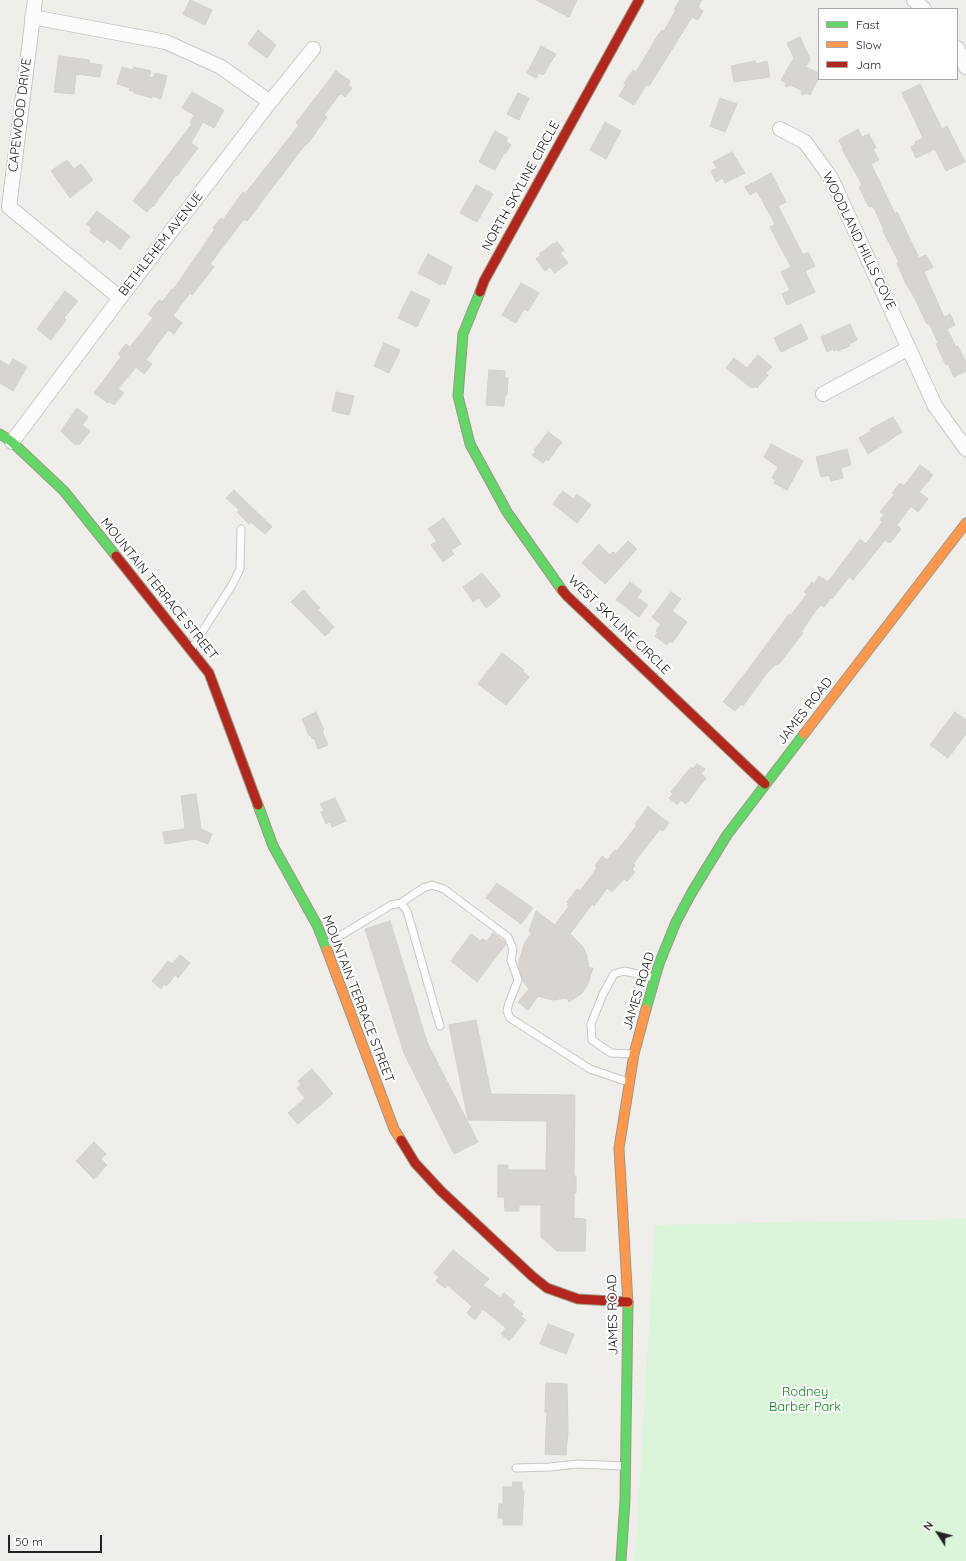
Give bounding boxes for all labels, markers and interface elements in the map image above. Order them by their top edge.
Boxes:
legend [818,8,958,80]
text: Fast [856,17,880,32]
text: Slow [856,37,882,52]
street label: CAPEWOOD DRIVE [5,57,35,173]
text: Jam [856,57,881,72]
street label: NORTH SKYLINE CIRCLE [479,118,563,254]
street label: WOODLAND HILLS COVE [819,170,899,312]
street label: BETHLEHEM AVENUE [116,189,206,299]
street label: MOUNTAIN TERRACE STREET [97,515,221,663]
street label: WEST SKYLINE CIRCLE [565,572,673,678]
street label: JAMES ROAD [774,674,836,748]
street label: MOUNTAIN TERRACE STREET [319,913,397,1085]
street label: JAMES ROAD [620,950,658,1032]
street label: JAMES ROAD [604,1274,622,1356]
park label: Rodney Barber Park [769,1384,841,1415]
north arrow [918,1513,958,1553]
text: N [920,1519,936,1533]
scale bar [10,1527,104,1553]
text: 50 m [15,1534,43,1549]

